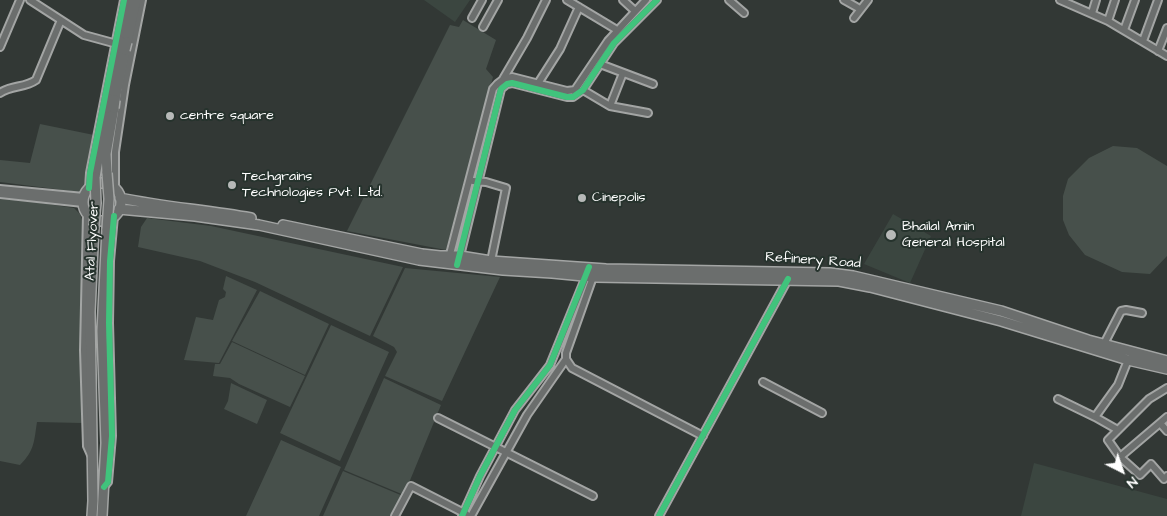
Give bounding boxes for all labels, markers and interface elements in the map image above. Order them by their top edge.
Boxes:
place label: centre square [180,108,274,124]
marker: centre square [164,110,176,122]
place label: Techgrains Technologies Pvt. Ltd. [242,169,383,202]
marker: Techgrains Technologies Pvt. Ltd. [226,179,238,191]
place label: Cinepolis [592,190,646,206]
marker: Cinepolis [576,192,588,204]
street label: Atal Flyover [83,201,103,281]
place label: Bhailal Amin General Hospital [902,219,1005,252]
marker: Bhailal Amin General Hospital [884,228,898,242]
street label: Refinery Road [765,249,861,273]
north arrow [1097,446,1147,496]
text: N [1122,472,1142,493]

